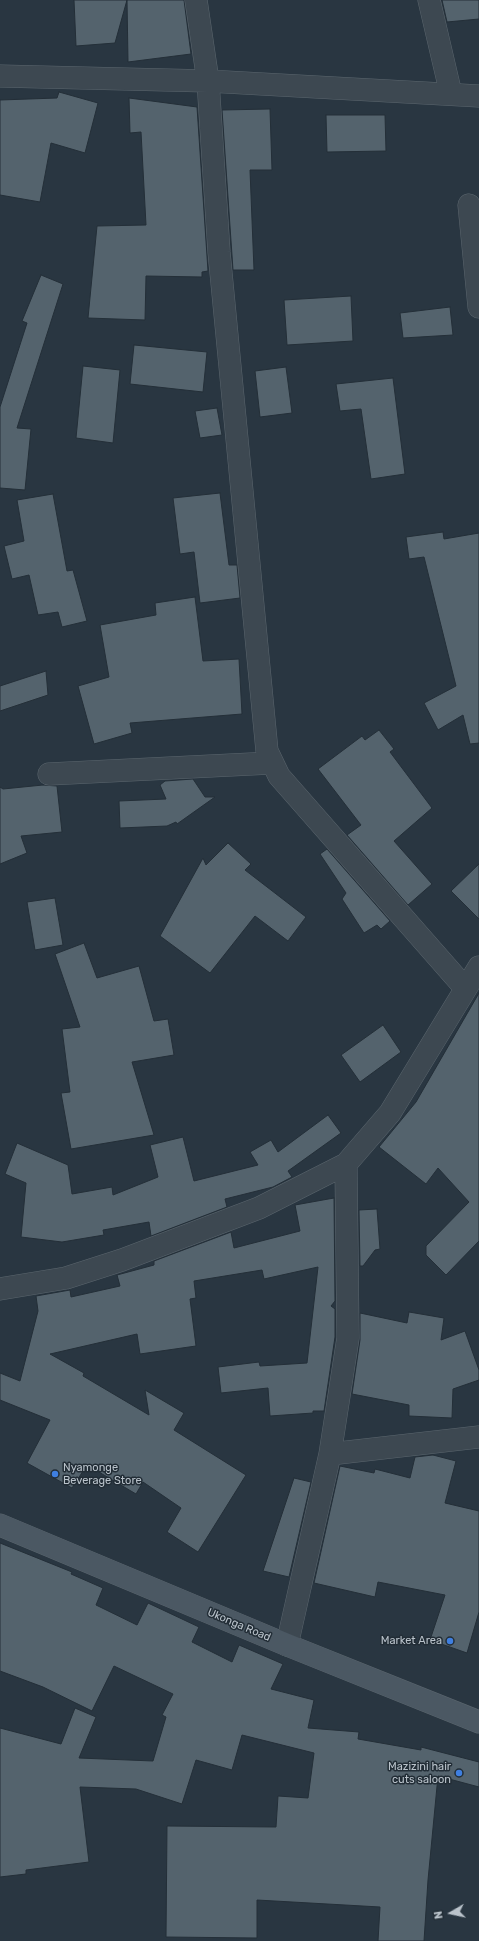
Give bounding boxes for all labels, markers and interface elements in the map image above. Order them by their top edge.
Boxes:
place label: Nyamonge Beverage Store [63,1461,142,1487]
marker: Nyamonge Beverage Store [50,1469,60,1479]
street label: Ukonga Road [205,1606,273,1644]
place label: Market Area [381,1634,442,1648]
marker: Market Area [445,1636,455,1646]
place label: Mazizini hair cuts saloon [388,1760,451,1786]
marker: Mazizini hair cuts saloon [454,1768,464,1778]
north arrow [431,1893,471,1933]
text: N [432,1910,446,1920]

